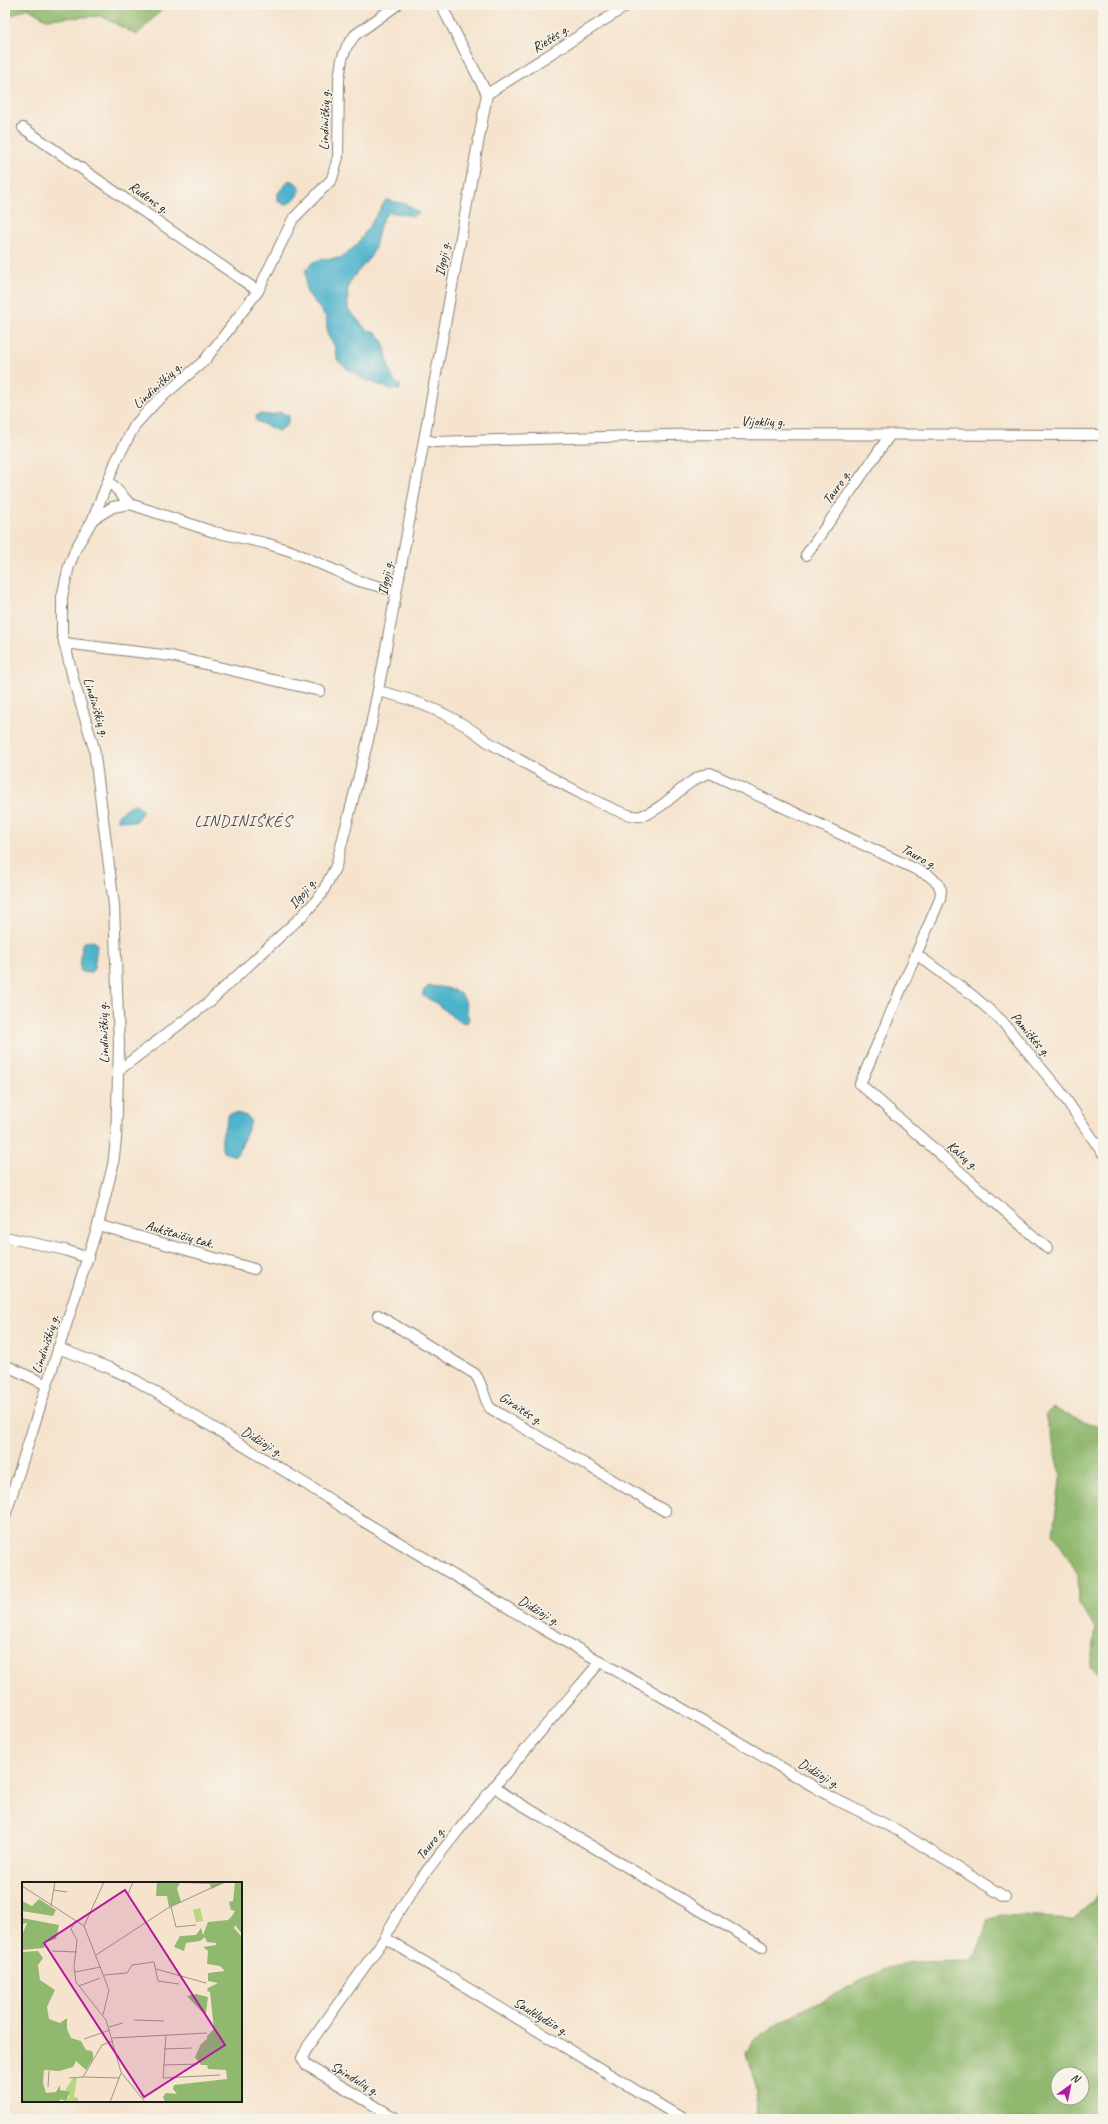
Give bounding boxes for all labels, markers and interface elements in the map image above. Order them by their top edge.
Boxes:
street label: Riešės g. [529,21,572,56]
street label: Lindiniškių g. [315,89,334,151]
street label: Rudens g. [126,178,172,217]
street label: Ilgoji g. [431,240,454,278]
street label: Lindiniškių g. [129,358,186,412]
street label: Vijoklių g. [741,413,785,430]
street label: Tauro g. [819,467,854,508]
street label: Ilgoji g. [374,559,397,597]
street label: Lindiniškių g. [79,675,114,739]
district label: LINDINIŠKĖS [194,811,294,831]
street label: Tauro g. [898,840,940,873]
street label: Ilgoji g. [285,874,320,912]
street label: Lindiniškių g. [94,1002,113,1064]
street label: Pamiškės g. [1007,1009,1054,1060]
street label: Kalvų g. [944,1137,982,1174]
street label: Aukštaičių tak. [144,1217,216,1252]
street label: Lindiniškių g. [28,1312,63,1376]
street label: Giraitės g. [496,1388,546,1429]
street label: Didžioji g. [238,1423,286,1460]
street label: Didžioji g. [515,1592,563,1629]
street label: Didžioji g. [795,1755,843,1792]
street label: Tauro g. [412,1823,449,1863]
inset map [22,1882,242,2102]
street label: Saulėlydžio g. [510,1994,571,2039]
street label: Spindulių g. [328,2057,382,2099]
north arrow [1050,2066,1090,2106]
text: N [1069,2070,1084,2087]

